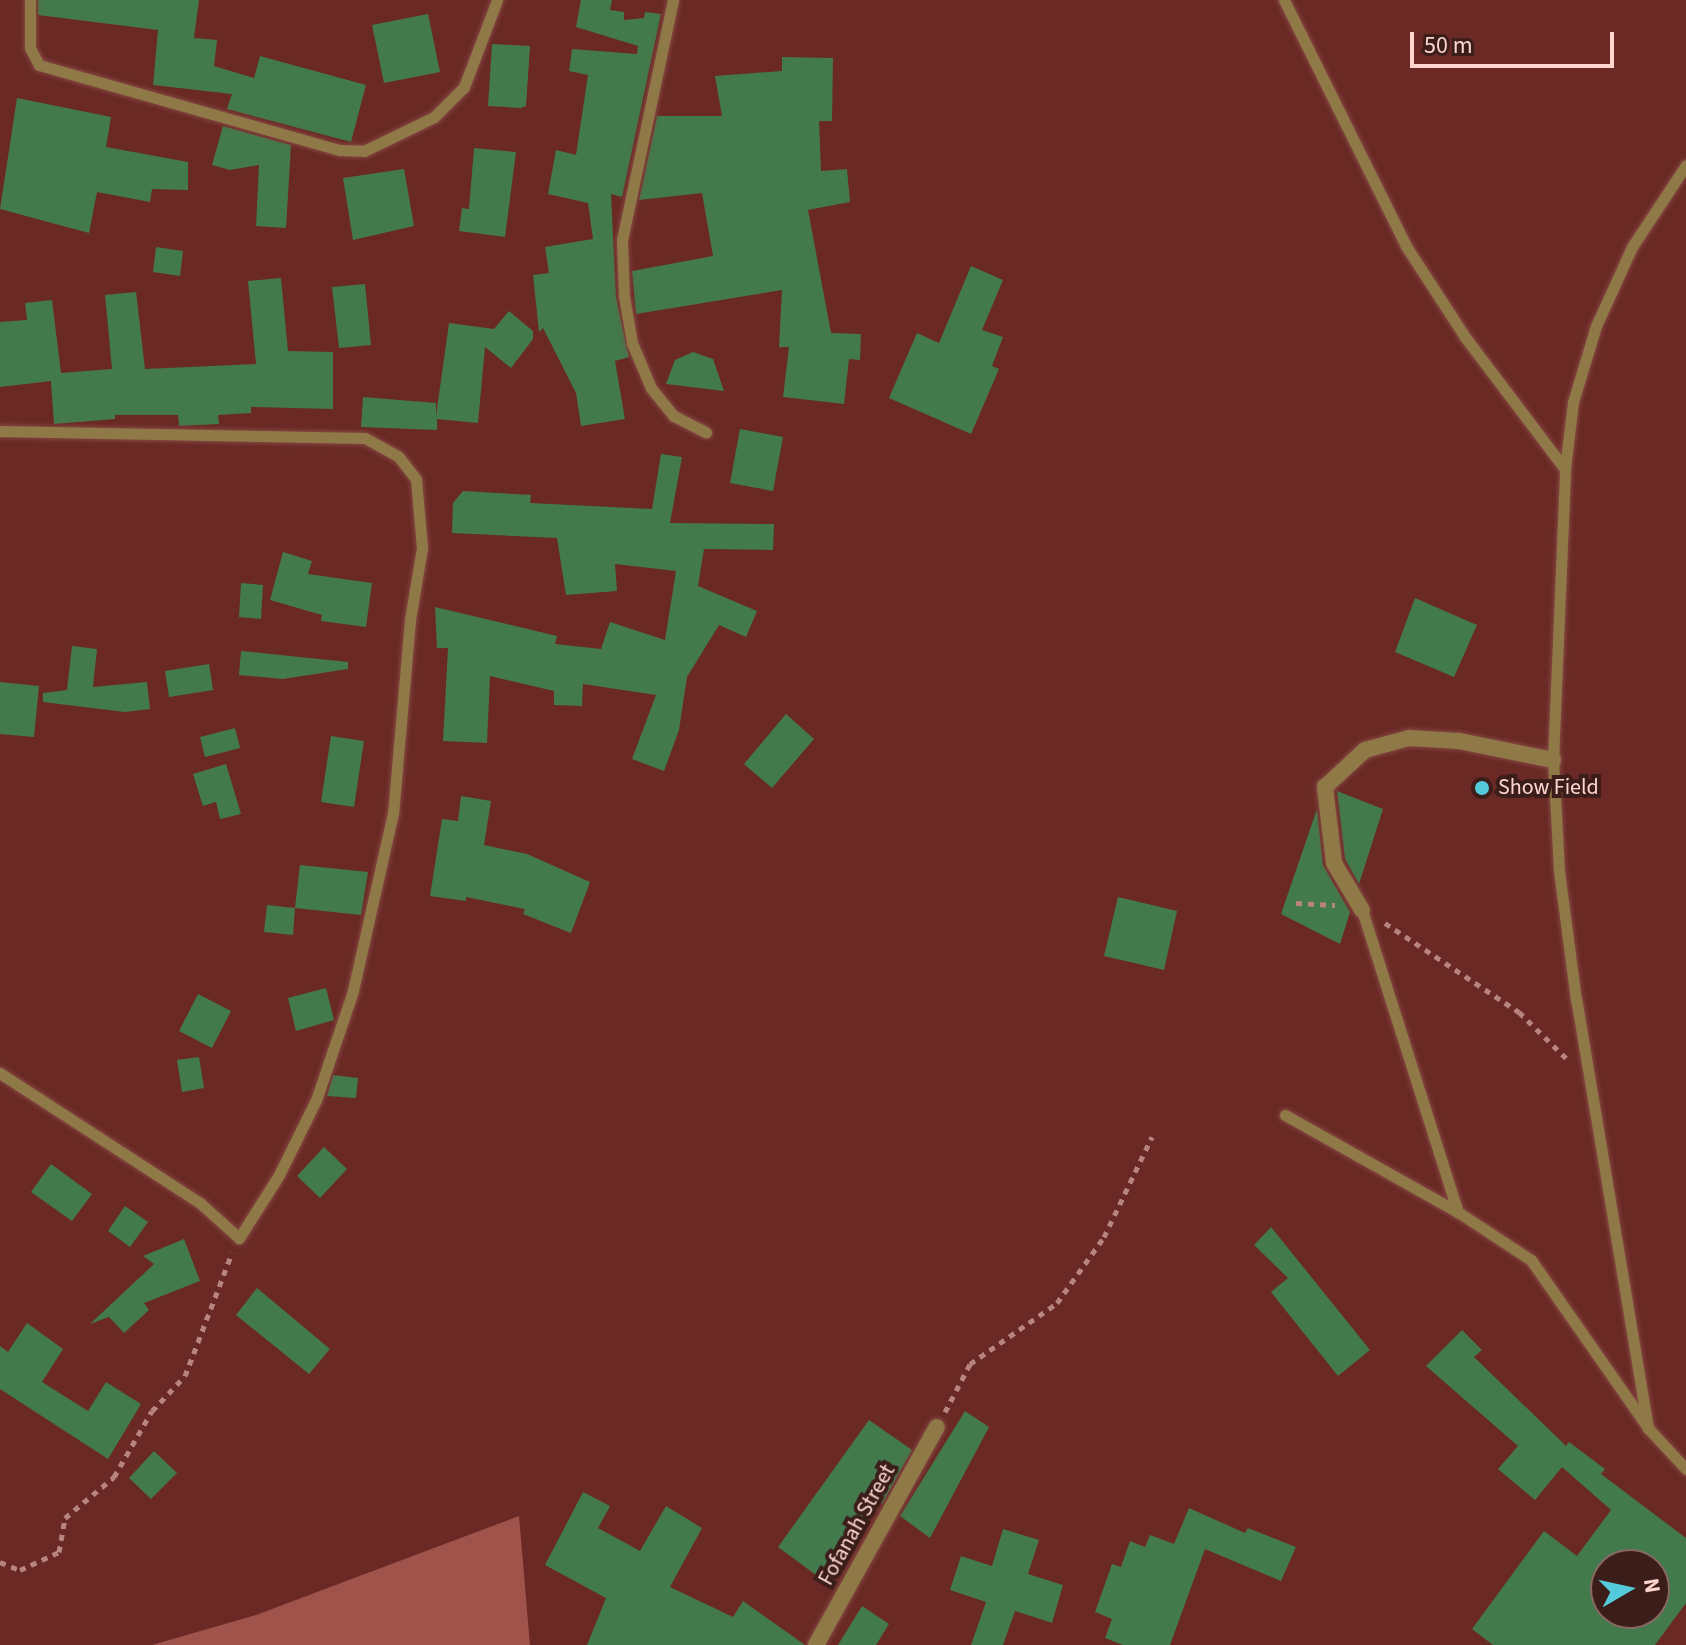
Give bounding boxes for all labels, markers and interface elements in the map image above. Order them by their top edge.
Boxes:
scale bar [1414,16,1618,66]
text: 50 m [1424,28,1473,63]
place label: Show Field [1498,775,1599,801]
marker: Show Field [1473,779,1491,797]
street label: Fofanah Street [813,1460,901,1590]
north arrow [1590,1549,1670,1629]
text: N [1635,1576,1669,1595]

